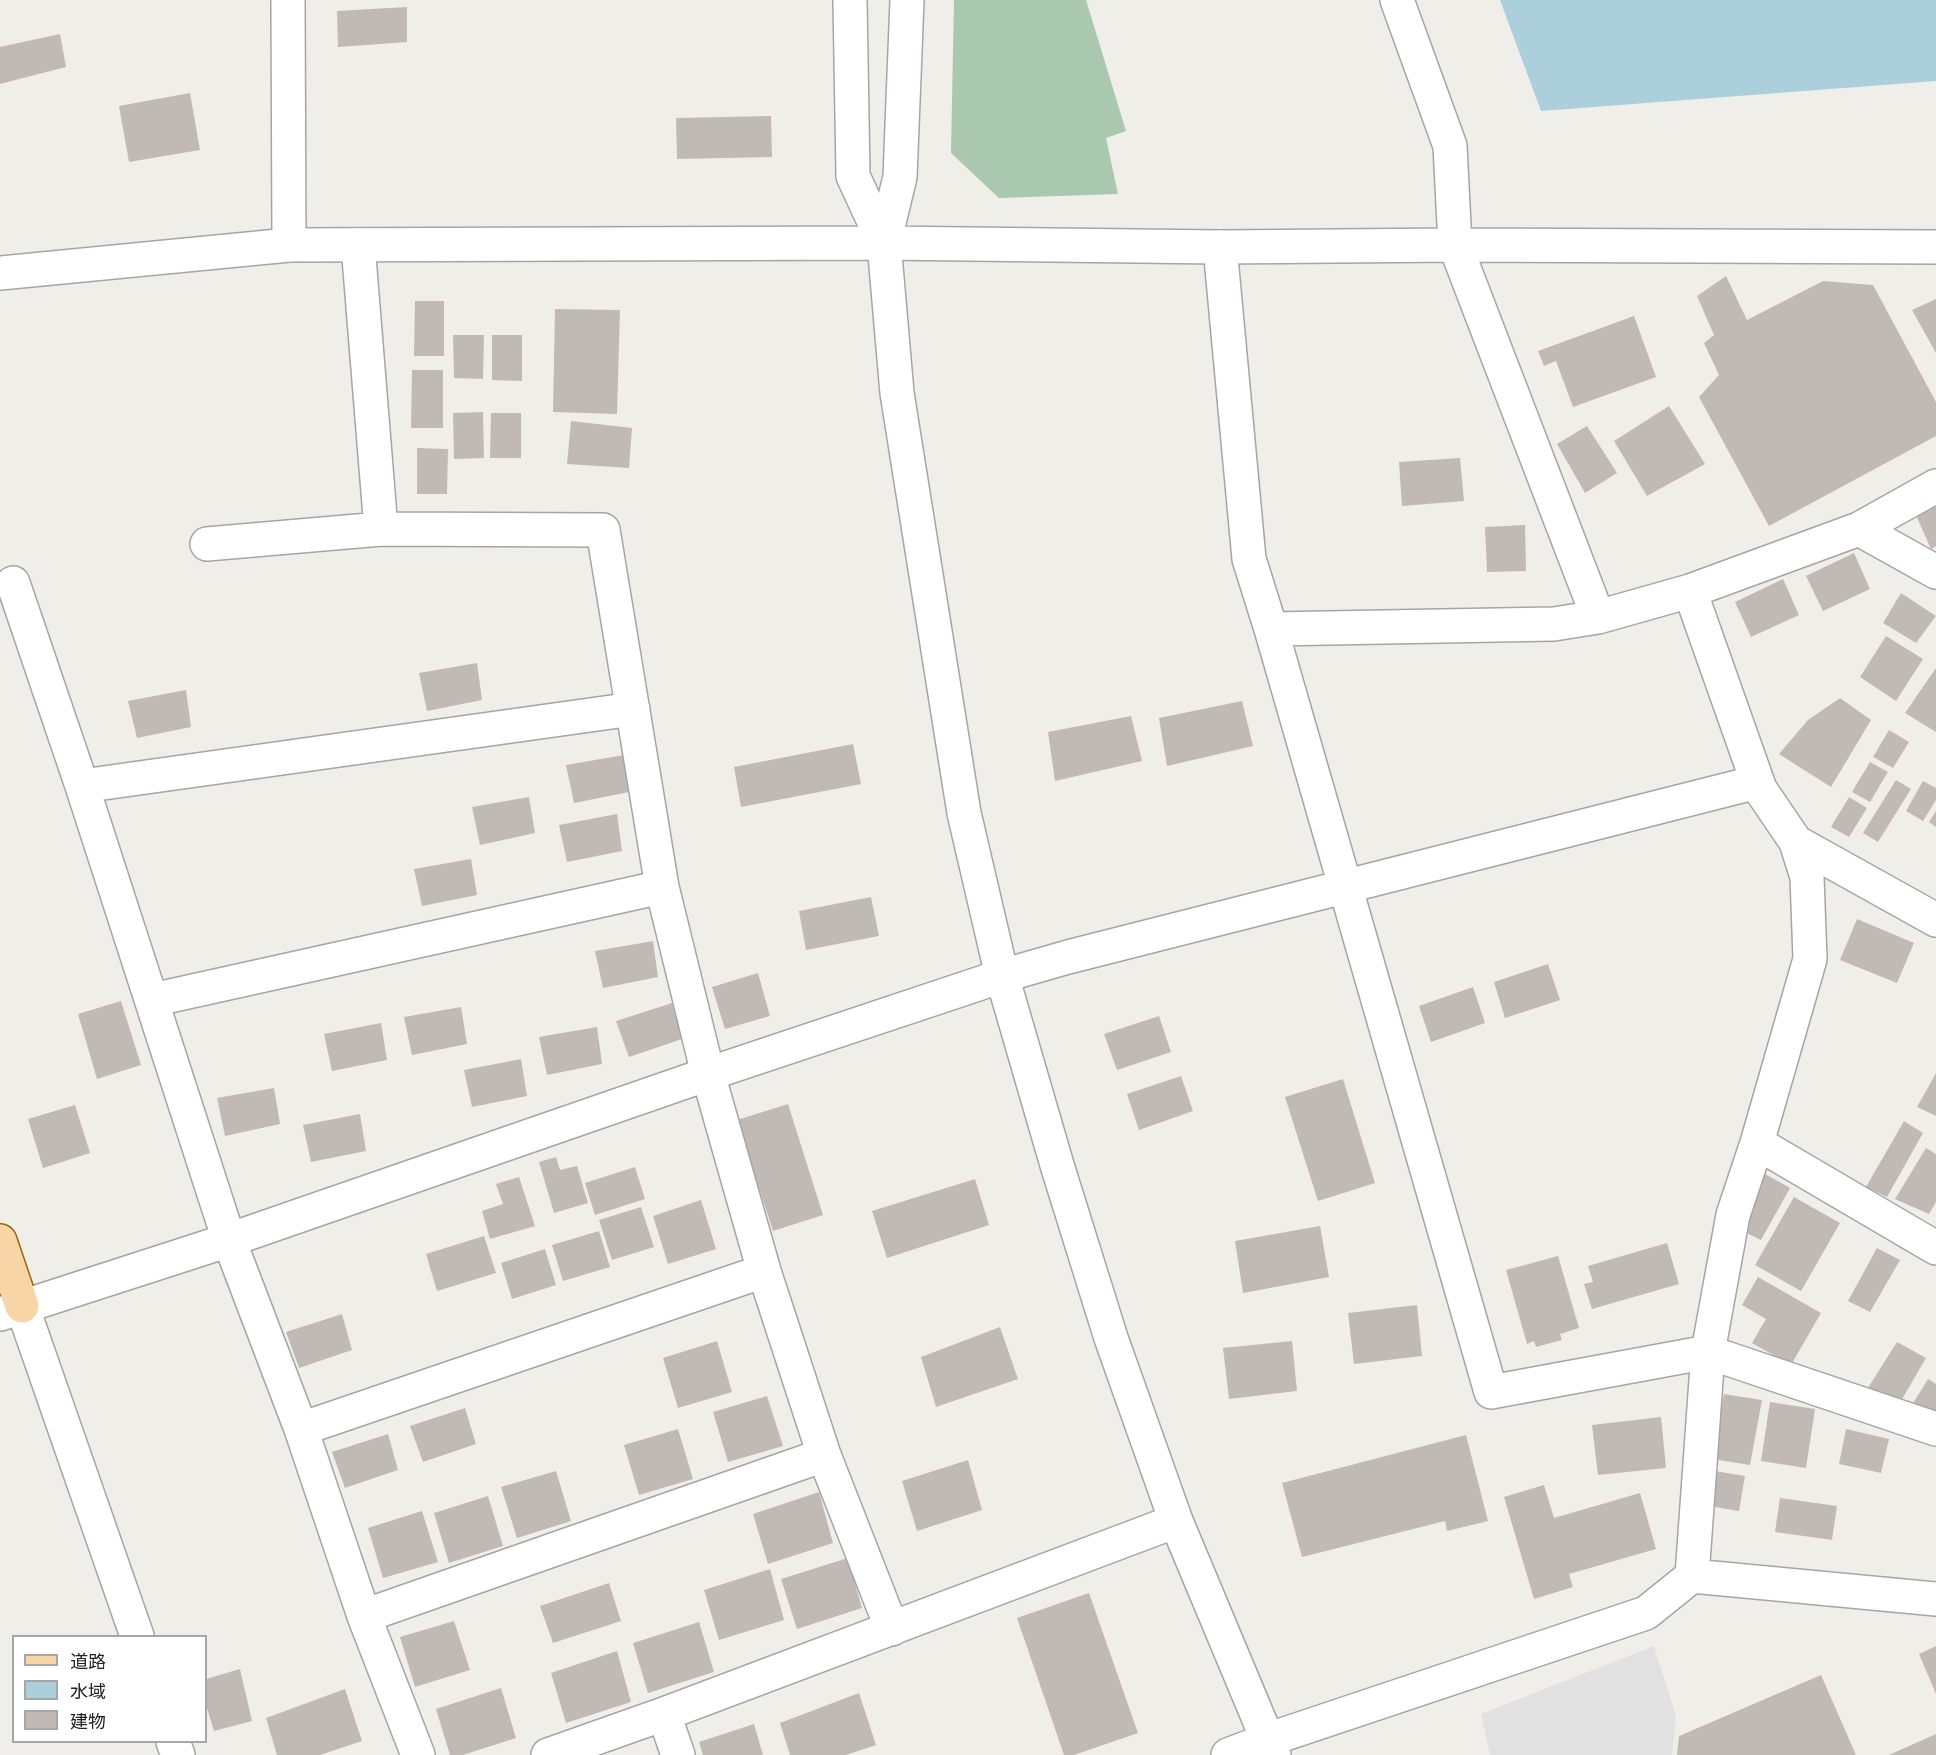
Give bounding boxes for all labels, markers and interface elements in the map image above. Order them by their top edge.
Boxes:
legend [12,1635,207,1743]
text: 道路 [70,1651,106,1672]
text: 水域 [70,1681,106,1702]
text: 建物 [70,1711,106,1732]

